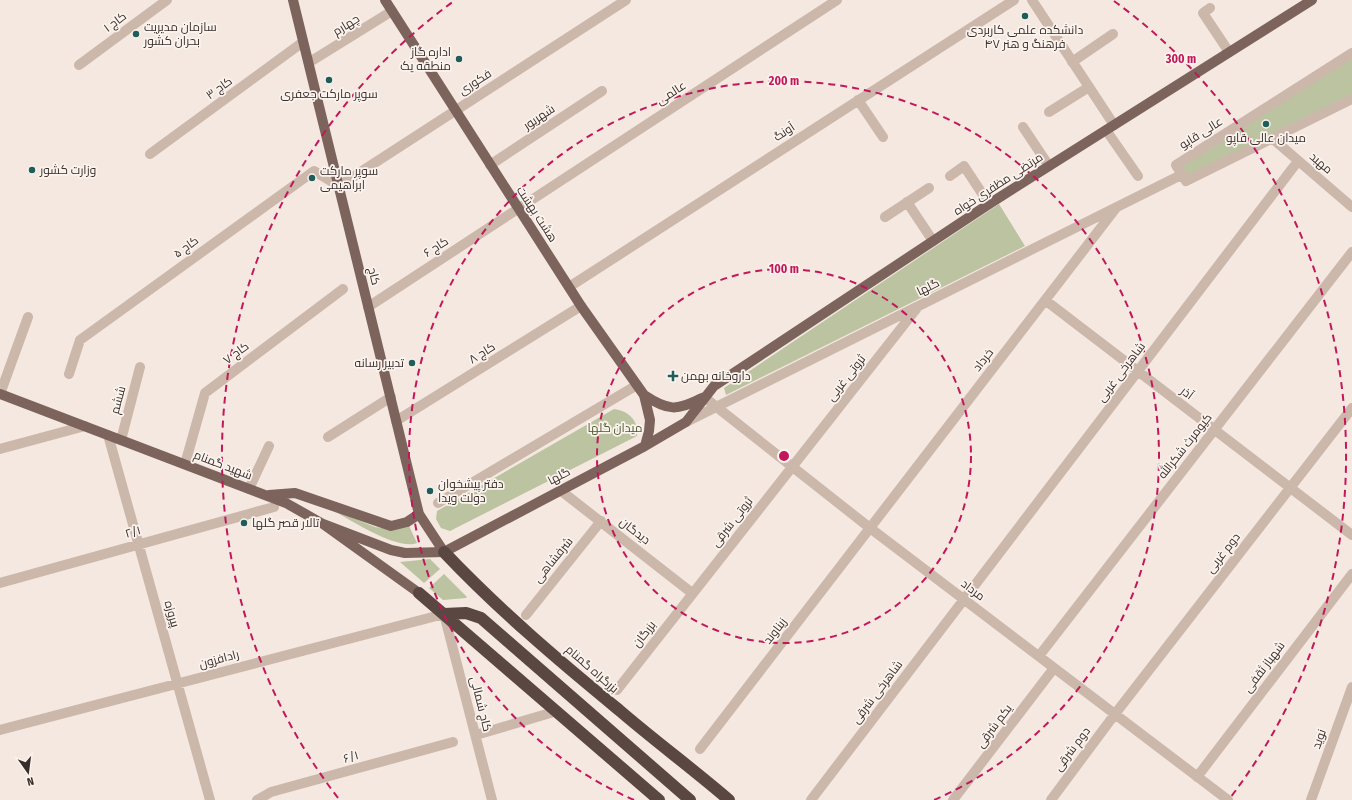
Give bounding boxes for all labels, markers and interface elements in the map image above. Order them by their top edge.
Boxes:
street label: کاج ۱ [101,9,130,36]
street label: چهارم [330,11,363,40]
marker: دانشکده علمی کاربردی فرهنگ و هنر ۴۷ [1020,11,1030,21]
place label: سازمان مدیریت بحران کشور [143,20,217,48]
place label: دانشکده علمی کاربردی فرهنگ و هنر ۴۷ [967,23,1083,51]
marker: سازمان مدیریت بحران کشور [131,29,141,39]
place label: اداره گاز منطقه یک [400,45,451,73]
text: 300 m [1165,52,1196,66]
marker: اداره گاز منطقه یک [454,54,464,64]
street label: فکوری [456,66,494,98]
street label: کاج ۳ [203,74,235,103]
text: 200 m [768,74,799,88]
marker: سوپر مارکت جعفری [324,75,334,85]
street label: عالمی [653,78,689,108]
place label: سوپر مارکت جعفری [280,87,378,103]
street label: شهریور [520,101,557,133]
street label: عالی قاپو [1177,114,1226,153]
marker: میدان عالی قاپو [1261,119,1271,129]
street label: آونگ [771,120,798,144]
place label: میدان عالی قاپو [1226,131,1306,147]
street label: مهبد [1307,149,1335,177]
street label: مرتضی مظفری خواه [951,150,1045,218]
place label: وزارت کشور [39,163,96,177]
place label: سوپر مارکت ابراهیمی [320,164,378,192]
marker: وزارت کشور [27,165,37,175]
marker: سوپر مارکت ابراهیمی [307,173,317,183]
street label: هشت بهشت [514,183,560,245]
street label: کاج ۵ [171,233,202,262]
street label: کاج ۶ [421,234,452,261]
text: 100 m [769,262,799,276]
street label: کاج [364,266,383,287]
street label: گلها [914,276,942,298]
street label: کاج ۷ [220,339,252,368]
street label: شاهرخی غربی [1094,339,1148,405]
street label: کاج ۸ [466,340,498,367]
street label: خرداد [970,346,996,374]
street label: ثروتی غربی [824,352,869,404]
place label: تدبیر رسانه [354,356,405,370]
marker: تدبیر رسانه [407,358,417,368]
place label: داروخانه بهمن [681,369,751,383]
marker: داروخانه بهمن [668,371,678,381]
street label: آذر [1177,383,1197,403]
street label: ششم [108,385,129,416]
street label: کیومرث شکرالله [1154,410,1215,481]
park label: میدان گلها [588,421,642,435]
street label: شهید گمنام [191,447,254,483]
centre of rings [777,449,791,463]
street label: گلها [545,464,573,488]
place label: دفتر پیشخوان دولت ویدا [438,477,504,505]
marker: دفتر پیشخوان دولت ویدا [425,486,435,496]
street label: ثروتی شرقی [708,494,756,549]
street label: دیدگان [617,515,653,547]
place label: تالار قصر گلها [252,516,320,530]
marker: تالار قصر گلها [239,518,249,528]
street label: ۲/۱ [124,523,142,541]
street label: دوم غربی [1203,530,1244,577]
street label: شرفشاهی [530,534,576,586]
street label: مرداد [958,577,988,603]
street label: پیروزه [160,599,183,630]
street label: زیناوند [760,615,790,647]
street label: بزرگان [629,618,659,650]
street label: شهباز ثقفی [1240,639,1288,695]
street label: بزرگراه گمنام [562,642,621,697]
street label: رادافزون [197,647,241,671]
street label: شاهرخی شرقی [849,658,905,726]
street label: کاج شمالی [466,675,495,733]
street label: یکم شرقی [973,701,1016,751]
street label: دوم شرقی [1051,724,1094,774]
street label: نوید [1309,727,1329,751]
street label: ۶/۱ [342,748,360,766]
north arrow [8,752,48,792]
text: N [26,774,35,788]

